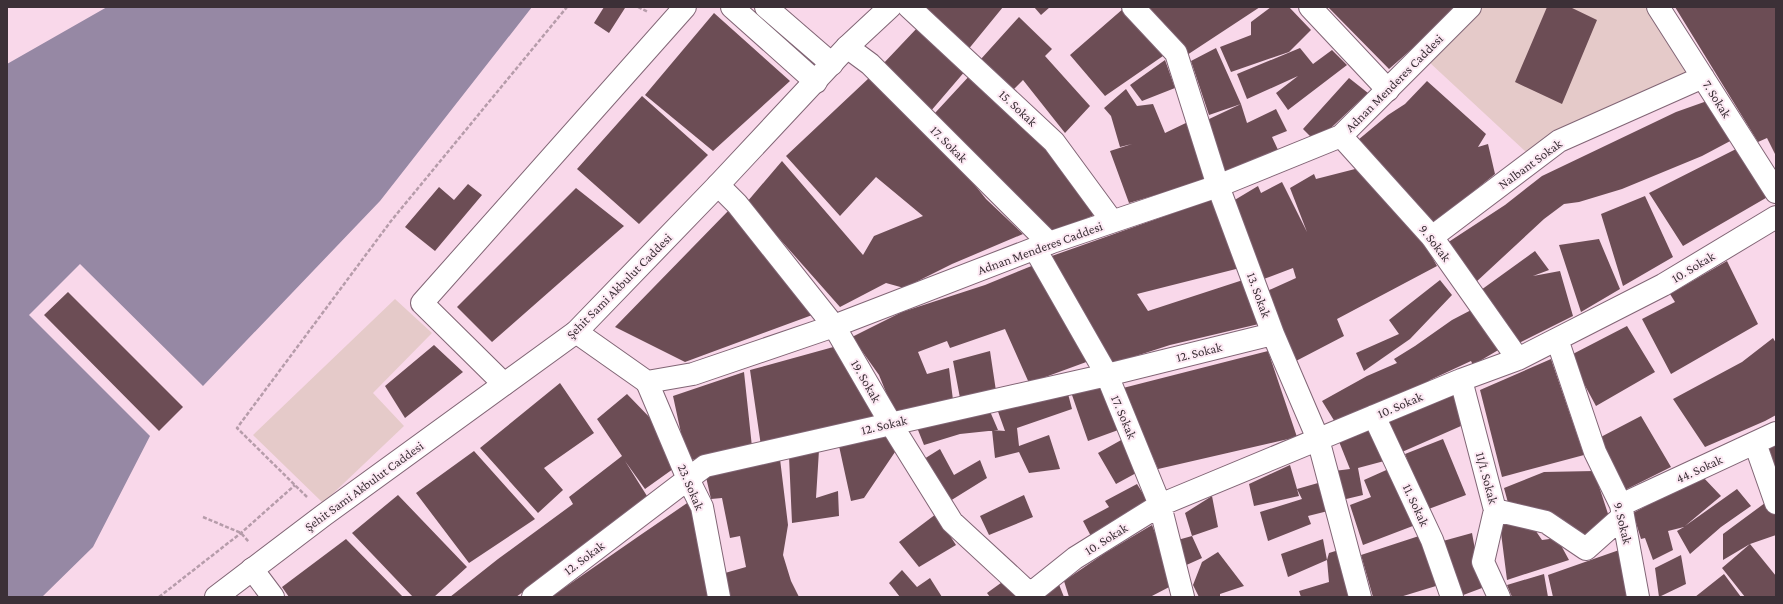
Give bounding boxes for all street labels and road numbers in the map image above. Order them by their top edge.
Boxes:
street label: Adnan Menderes Caddesi [1342,31,1446,135]
street label: 7. Sokak [1700,77,1735,121]
street label: 15. Sokak [996,87,1041,130]
street label: 17. Sokak [927,122,971,166]
street label: Nalbant Sokak [1495,135,1565,192]
street label: Adnan Menderes Caddesi [975,218,1105,278]
street label: 9. Sokak [1416,222,1455,265]
street label: Şehit Sami Akbulut Caddesi [563,230,675,342]
street label: 10. Sokak [1669,248,1718,286]
street label: 13. Sokak [1244,271,1274,320]
street label: 12. Sokak [1174,339,1224,365]
street label: 19. Sokak [848,357,885,406]
street label: 10. Sokak [1375,388,1426,421]
street label: 17. Sokak [1108,393,1140,442]
street label: 12. Sokak [859,412,909,438]
street label: Şehit Sami Akbulut Caddesi [302,438,427,534]
street label: 11/1. Sokak [1473,450,1501,506]
street label: 44. Sokak [1673,451,1725,486]
street label: 23. Sokak [675,462,708,513]
street label: 11. Sokak [1400,481,1433,529]
street label: 9. Sokak [1611,501,1636,546]
street label: 10. Sokak [1082,520,1131,558]
street label: 12. Sokak [561,537,608,578]

